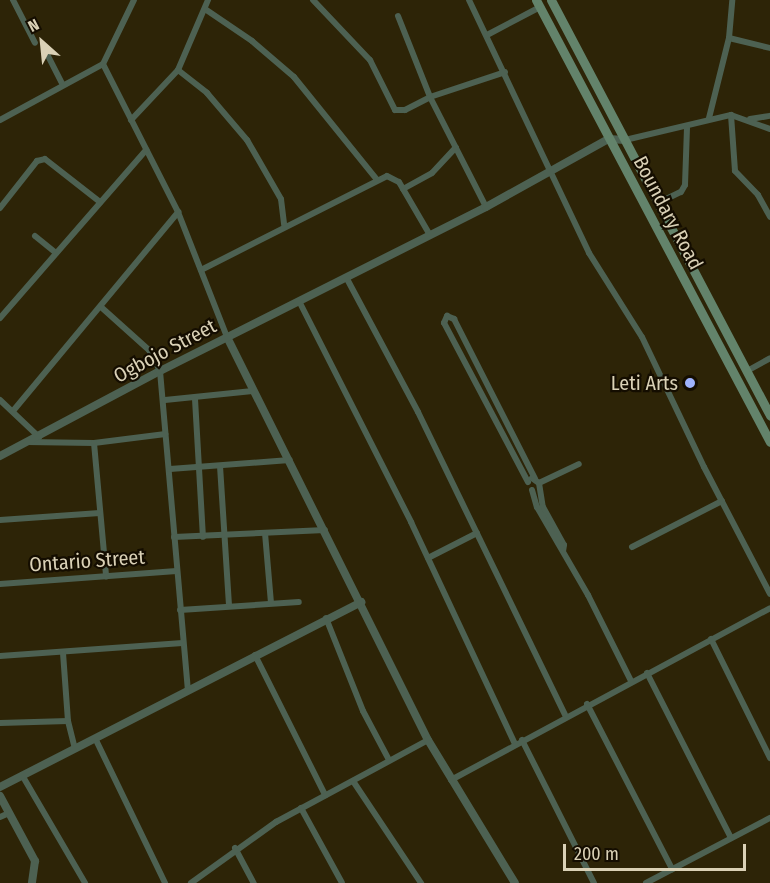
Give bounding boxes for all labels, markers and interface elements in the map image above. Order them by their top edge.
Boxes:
north arrow [12,12,72,72]
text: N [25,15,42,36]
street label: Boundary Road [628,152,708,274]
street label: Ogbojo Street [110,314,220,388]
place label: Leti Arts [611,371,678,395]
marker: Leti Arts [683,376,697,390]
street label: Ontario Street [28,545,146,577]
scale bar [566,832,749,870]
text: 200 m [574,843,619,865]

